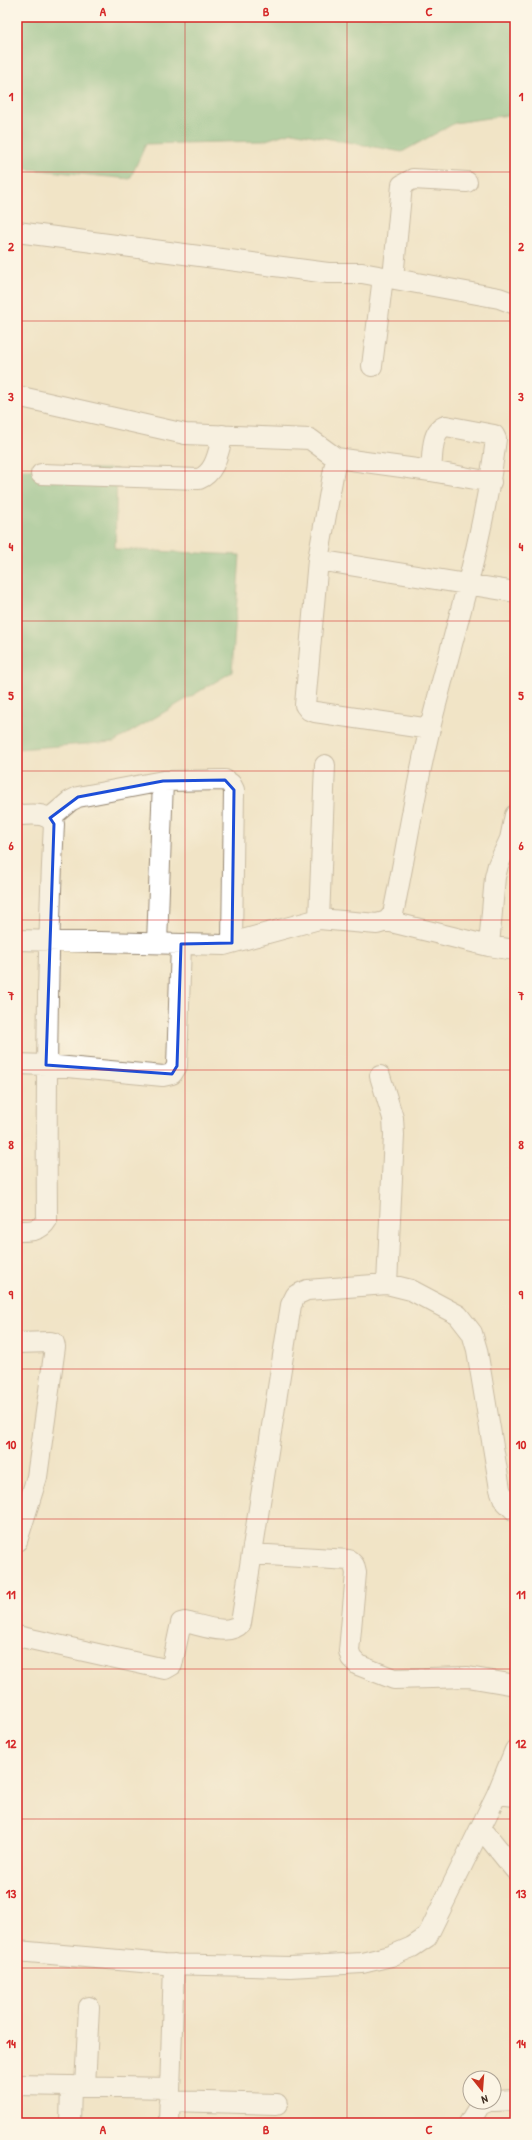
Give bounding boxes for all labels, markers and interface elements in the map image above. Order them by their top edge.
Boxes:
text: A [100,2,107,20]
text: B [263,2,270,20]
text: C [425,2,433,20]
text: 1 [9,87,14,105]
text: 1 [519,87,524,105]
text: 2 [8,237,15,255]
text: 2 [518,237,525,255]
text: 3 [8,387,14,405]
text: 3 [518,387,524,405]
text: 4 [9,537,14,555]
text: 4 [519,537,524,555]
text: 5 [8,686,14,704]
text: 5 [518,686,524,704]
text: 6 [8,836,14,854]
text: 6 [518,836,524,854]
text: 7 [7,986,15,1004]
text: 7 [517,986,525,1004]
text: 8 [8,1135,14,1153]
text: 8 [518,1135,524,1153]
text: 9 [9,1285,14,1303]
text: 9 [519,1285,524,1303]
text: 10 [6,1435,16,1453]
text: 10 [516,1435,526,1453]
text: 11 [6,1585,16,1603]
text: 11 [516,1585,526,1603]
text: 12 [6,1734,17,1752]
text: 12 [516,1734,527,1752]
text: 13 [6,1884,16,1902]
text: 13 [516,1884,526,1902]
text: 14 [6,2034,16,2052]
text: 14 [516,2034,526,2052]
north arrow [462,2070,502,2110]
text: N [480,2092,490,2107]
text: A [100,2120,107,2138]
text: B [263,2120,270,2138]
text: C [425,2120,433,2138]

